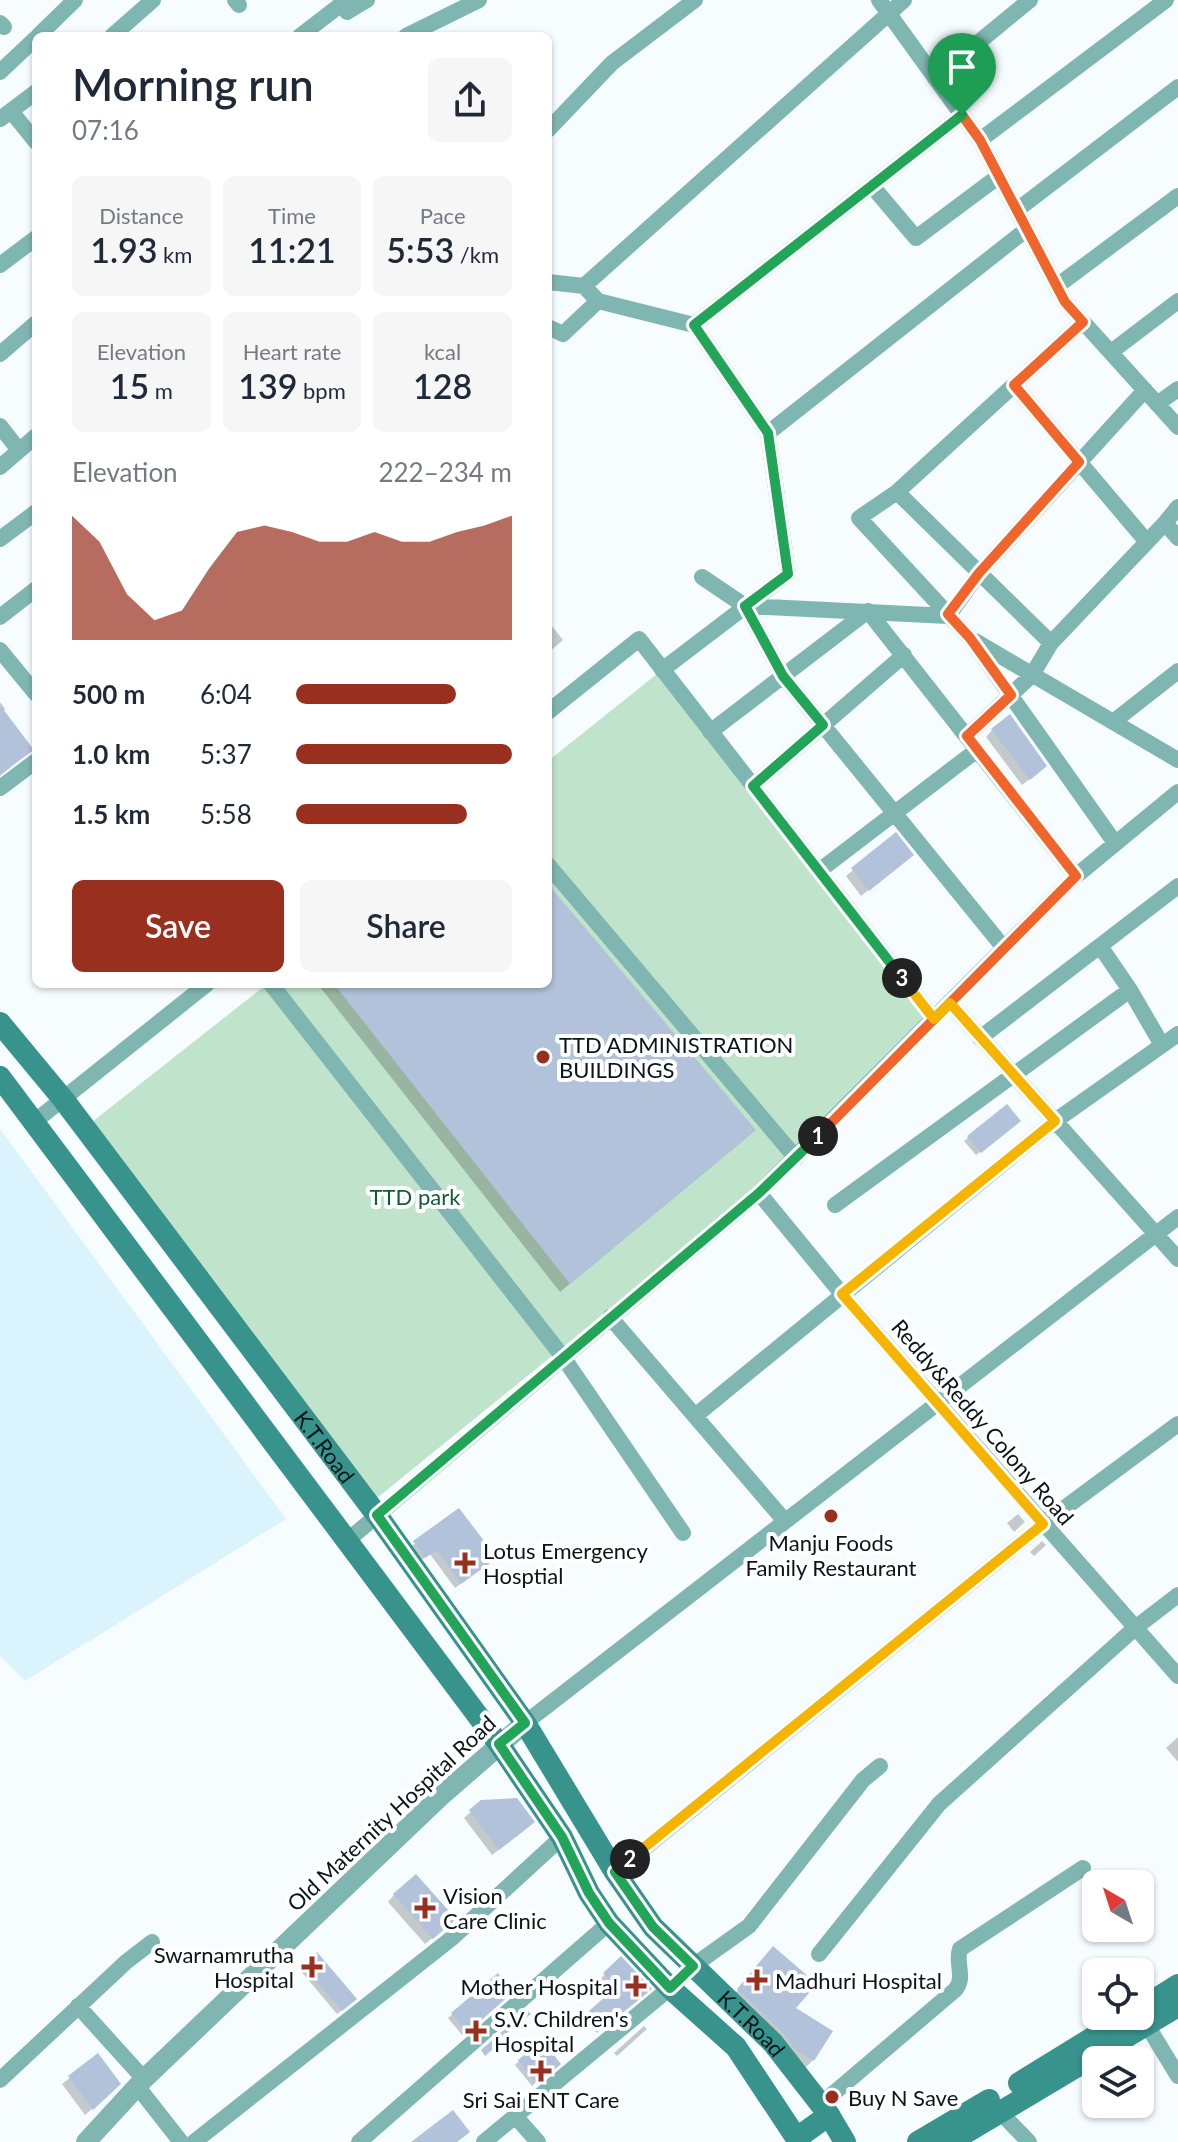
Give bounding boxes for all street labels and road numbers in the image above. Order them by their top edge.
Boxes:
street label: Reddy&Reddy Colony Road [886,1314,1080,1530]
street label: K.T.Road [289,1405,361,1488]
street label: Old Maternity Hospital Road [281,1709,501,1917]
street label: K.T.Road [713,1984,792,2061]

